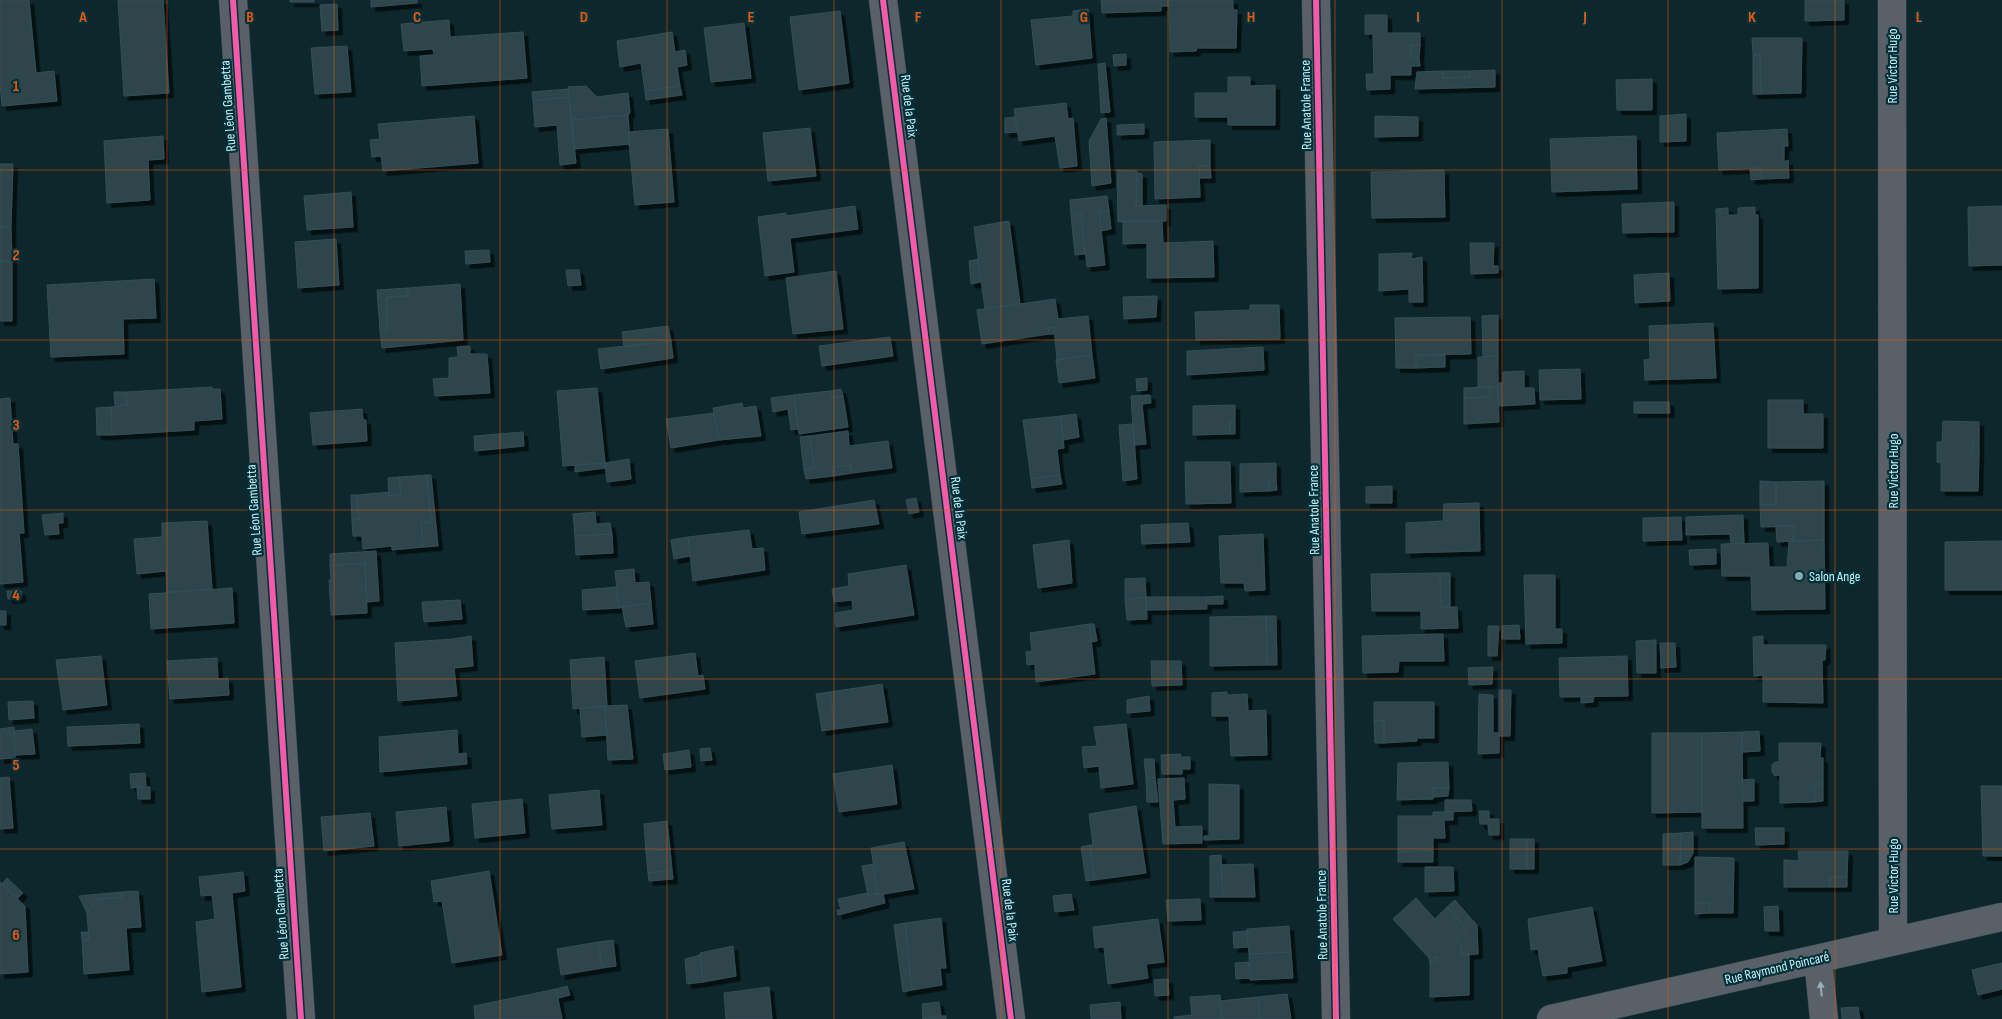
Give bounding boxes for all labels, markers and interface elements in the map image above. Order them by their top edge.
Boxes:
text: A [78,8,87,27]
text: B [246,8,254,27]
text: C [413,8,421,27]
text: D [580,8,588,27]
text: E [748,8,755,27]
text: F [915,8,922,27]
text: G [1080,8,1088,27]
text: H [1247,8,1255,27]
text: I [1416,8,1420,27]
text: J [1582,8,1587,27]
text: K [1748,8,1756,27]
text: L [1916,8,1923,27]
street label: Rue Victor Hugo [1884,28,1901,104]
street label: Rue Léon Gambetta [216,60,240,152]
street label: Rue Anatole France [1297,60,1315,150]
street label: Rue de la Paix [897,74,921,139]
text: 1 [13,77,20,96]
text: 2 [12,246,20,265]
text: 3 [12,416,20,435]
street label: Rue Victor Hugo [1885,433,1902,509]
street label: Rue Léon Gambetta [242,464,266,556]
street label: Rue Anatole France [1305,465,1323,555]
street label: Rue de la Paix [947,476,971,541]
place label: Salon Ange [1809,568,1860,585]
marker: Salon Ange [1793,570,1805,582]
text: 4 [12,586,20,605]
text: 5 [12,756,20,775]
street label: Rue Victor Hugo [1885,838,1902,914]
street label: Rue Léon Gambetta [269,868,293,960]
street label: Rue Anatole France [1313,870,1331,960]
street label: Rue de la Paix [998,878,1022,943]
text: 6 [12,926,20,945]
street label: Rue Raymond Poincaré [1723,948,1831,988]
one-way arrow [1817,981,1825,997]

